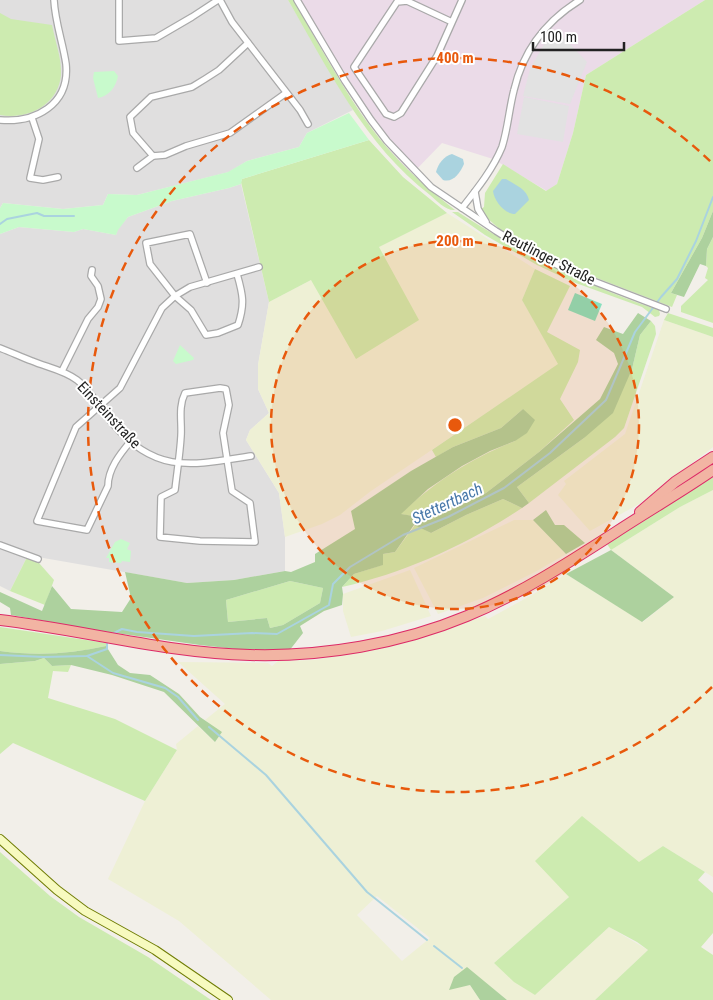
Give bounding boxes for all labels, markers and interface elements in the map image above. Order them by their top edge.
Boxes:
scale bar [533,20,624,52]
text: 100 m [540,28,577,46]
text: 400 m [436,49,474,67]
street label: Reutlinger Straße [500,227,598,289]
text: 200 m [436,232,474,250]
street label: Einsteinstraße [74,378,144,452]
centre of rings [446,416,464,434]
water label: Stettertbach [409,479,486,528]

